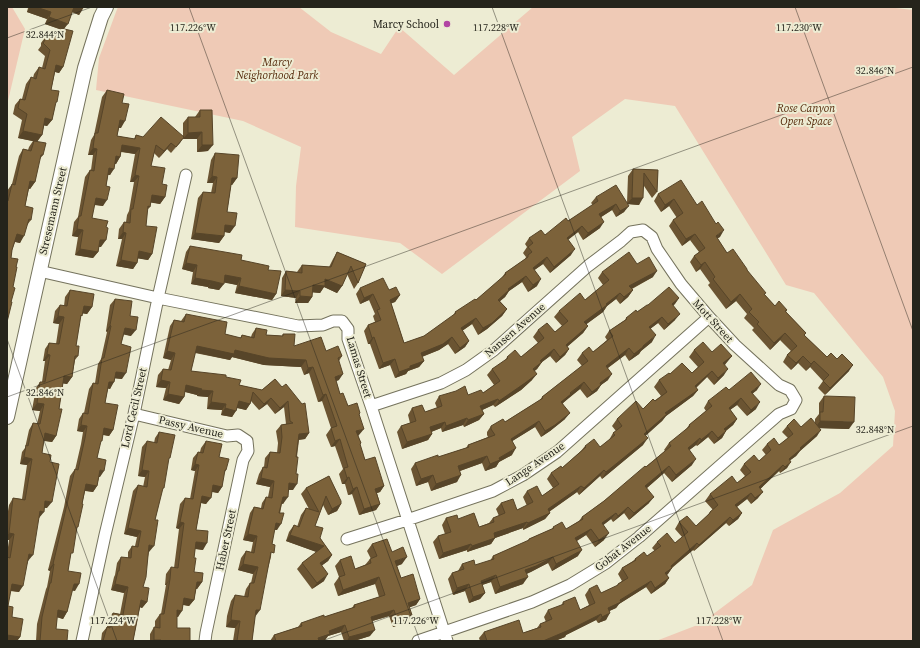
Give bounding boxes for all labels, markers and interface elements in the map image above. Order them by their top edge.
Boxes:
place label: Marcy School [373,17,439,32]
marker: Marcy School [442,19,452,29]
text: 117.226°W [170,21,216,34]
text: 117.228°W [473,21,519,34]
text: 117.230°W [776,21,822,34]
text: 32.844°N [26,28,64,41]
park label: Marcy Neighorhood Park [235,55,319,83]
text: 32.846°N [856,64,894,77]
park label: Rose Canyon Open Space [776,101,836,129]
street label: Stresemann Street [36,165,70,256]
street label: Mott Street [689,296,737,346]
street label: Nansen Avenue [481,299,549,361]
street label: Lamas Street [343,334,376,400]
street label: Lord Cecil Street [118,366,151,449]
text: 32.846°N [26,386,64,399]
street label: Passy Avenue [157,412,225,442]
text: 32.848°N [856,423,894,436]
street label: Lange Avenue [502,438,568,489]
street label: Haber Street [212,508,240,572]
street label: Gobat Avenue [592,521,655,575]
text: 117.224°W [90,614,136,627]
text: 117.226°W [393,614,439,627]
text: 117.228°W [696,614,742,627]

